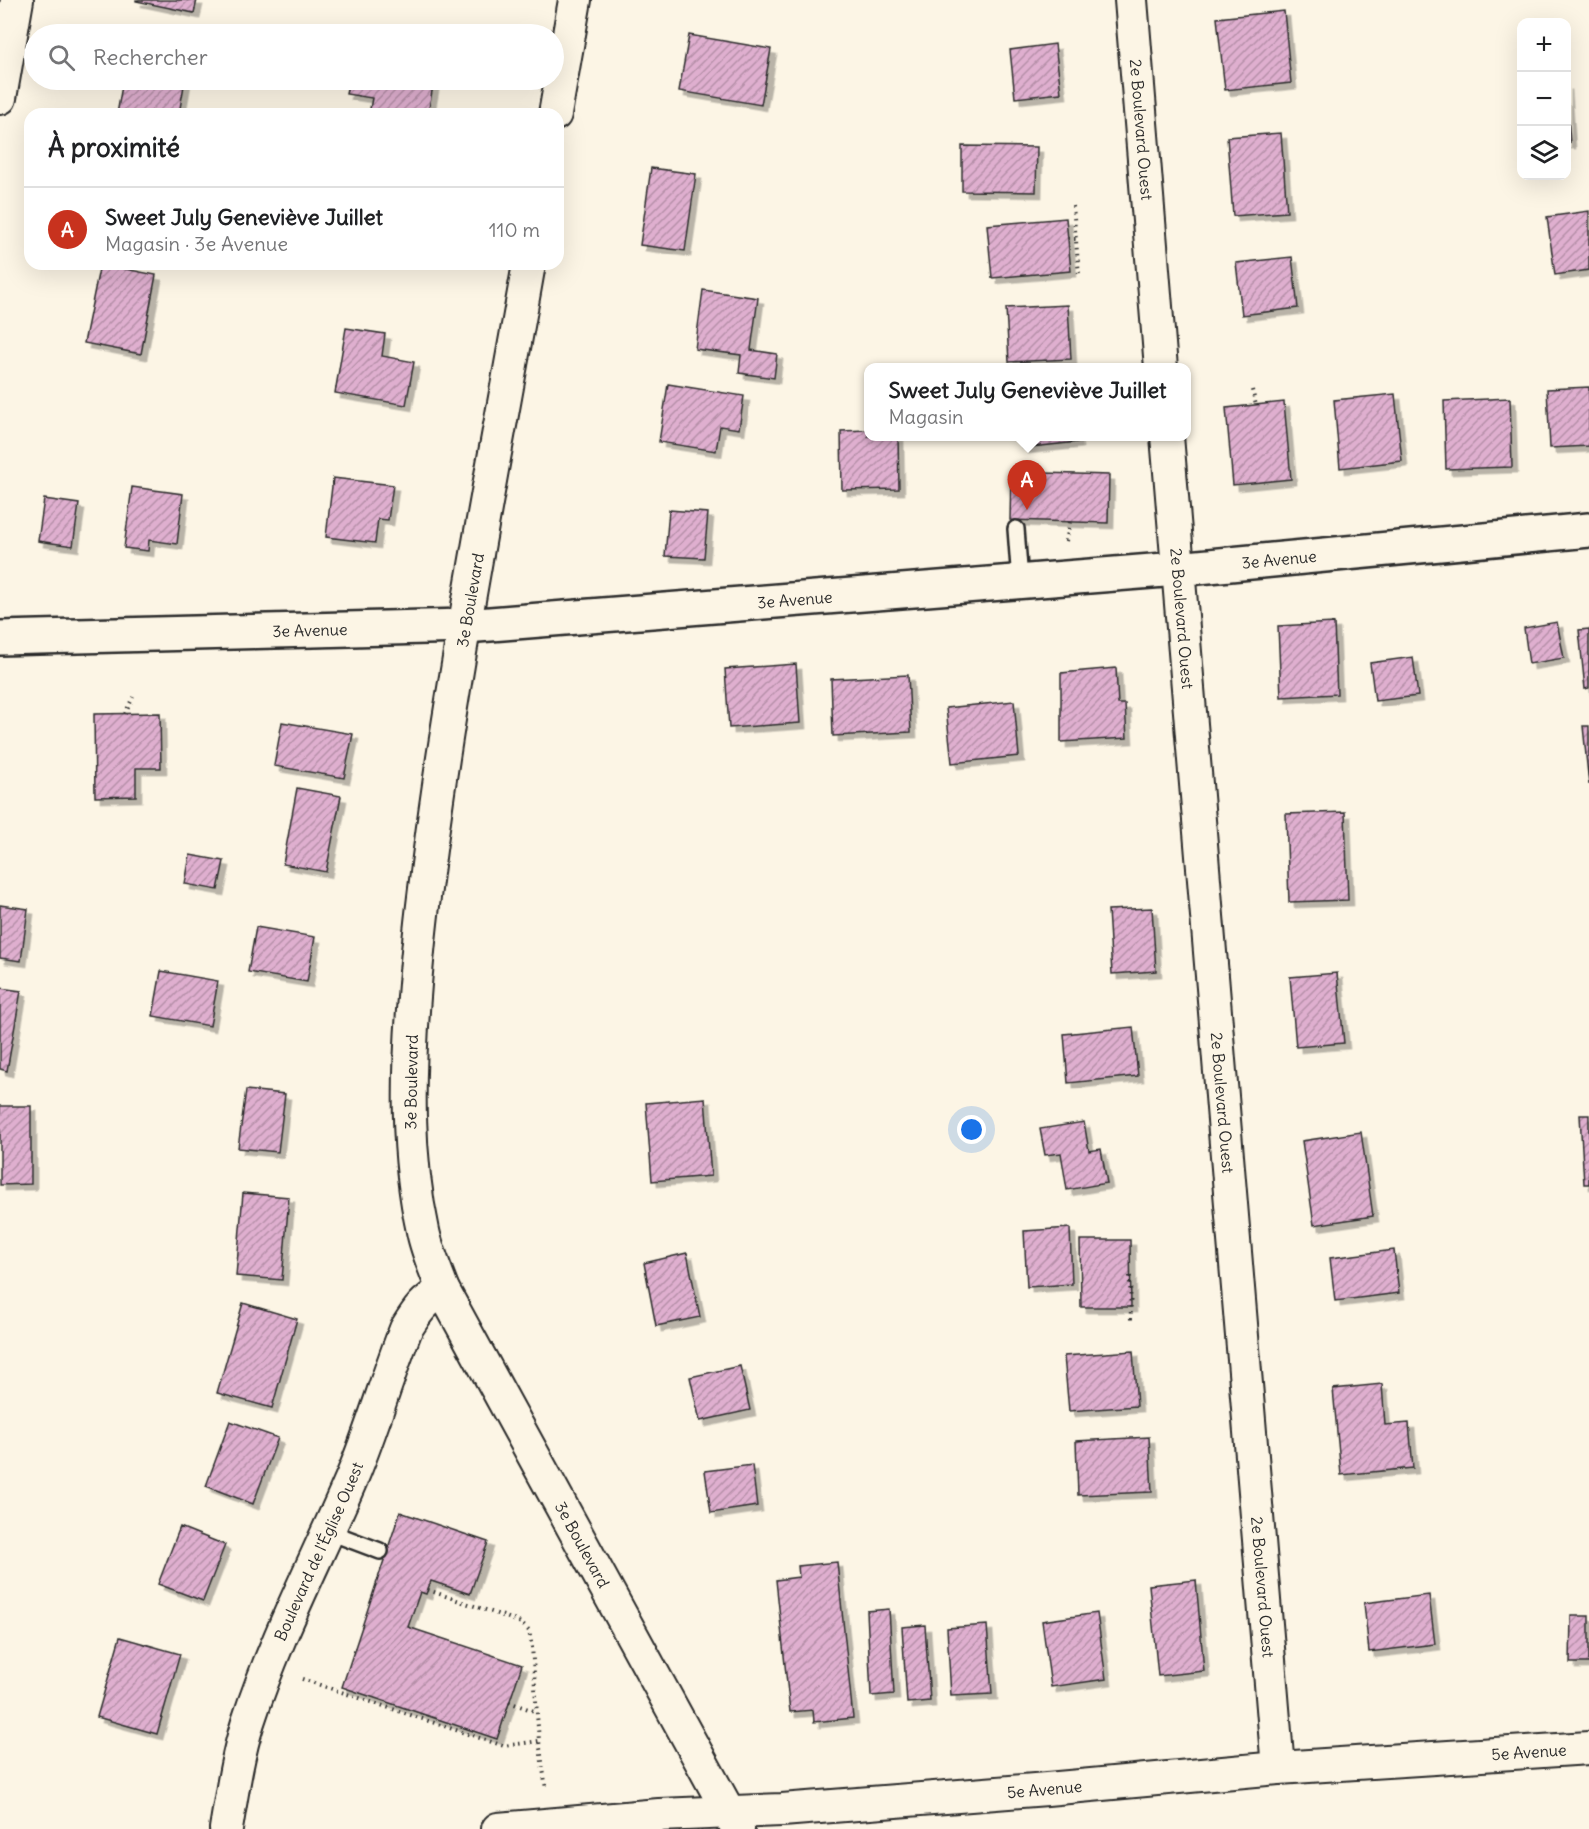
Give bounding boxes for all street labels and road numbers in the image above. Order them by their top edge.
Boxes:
street label: 2e Boulevard Ouest [1126,58,1157,201]
street label: 3e Avenue [1241,546,1317,573]
street label: 2e Boulevard Ouest [1166,547,1198,690]
street label: 3e Boulevard [452,551,488,649]
street label: 3e Avenue [757,587,833,613]
street label: 3e Avenue [272,619,348,641]
street label: 2e Boulevard Ouest [1207,1031,1238,1175]
street label: 3e Boulevard [400,1034,422,1130]
street label: Boulevard de l'Église Ouest [270,1459,367,1644]
street label: 3e Boulevard [551,1498,614,1591]
street label: 2e Boulevard Ouest [1247,1516,1279,1659]
street label: 5e Avenue [1491,1739,1567,1764]
street label: 5e Avenue [1006,1776,1083,1802]

